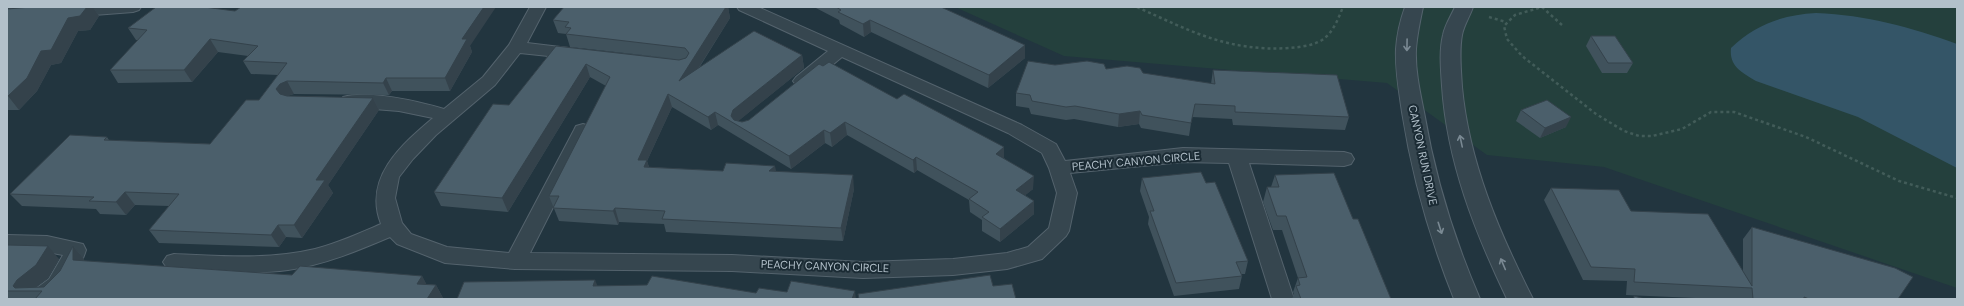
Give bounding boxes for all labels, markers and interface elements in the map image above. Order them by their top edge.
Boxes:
one-way arrow [1403,38,1411,51]
street label: CANYON RUN DRIVE [1406,104,1440,206]
one-way arrow [1456,135,1464,148]
street label: PEACHY CANYON CIRCLE [1071,148,1201,174]
one-way arrow [1436,221,1444,233]
street label: PEACHY CANYON CIRCLE [761,257,889,275]
one-way arrow [1499,258,1506,270]

